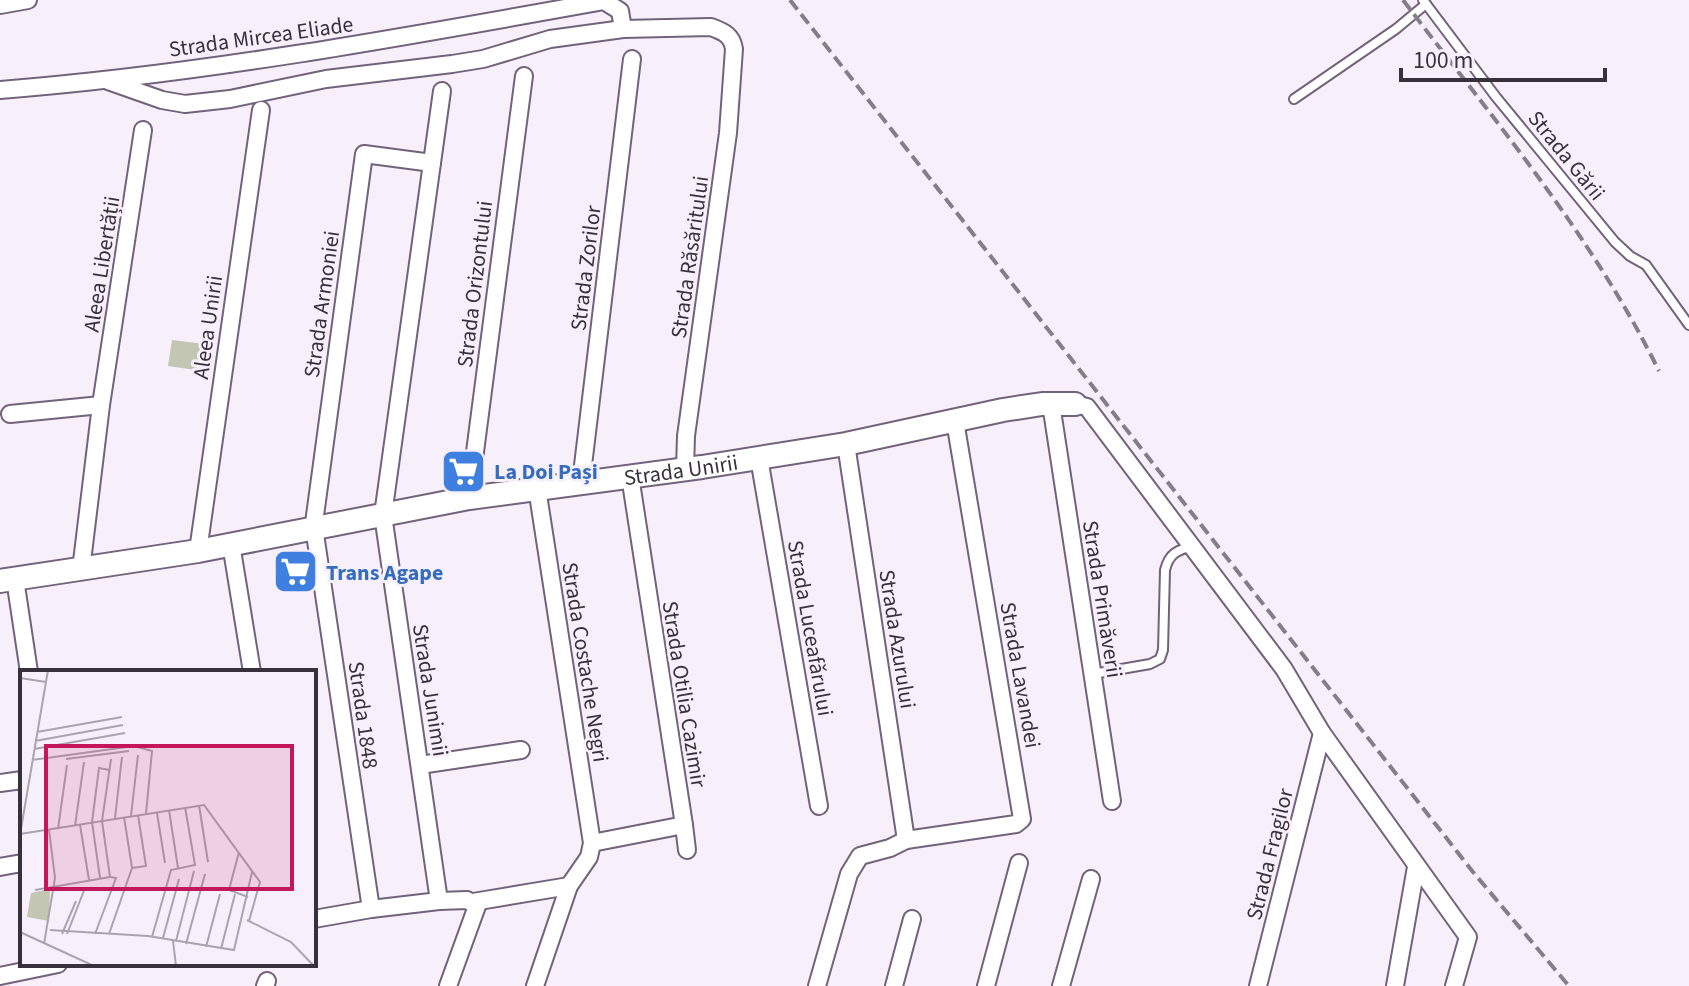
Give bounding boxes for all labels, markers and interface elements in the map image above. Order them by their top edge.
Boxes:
street label: Strada Mircea Eliade [167,8,355,66]
scale bar [1401,32,1605,82]
text: 100 m [1413,43,1473,78]
street label: Strada Gării [1520,104,1613,208]
street label: Strada Răsăritului [663,174,717,340]
street label: Aleea Libertății [75,194,129,335]
street label: Strada Orizontului [449,199,501,369]
street label: Strada Zorilor [562,203,610,333]
street label: Strada Armoniei [296,229,348,380]
street label: Aleea Unirii [185,273,231,381]
supermarket icon: La Doi Pași [439,447,487,495]
street label: Strada Unirii [622,447,740,494]
place label: La Doi Pași [494,456,598,488]
street label: Strada Primăverii [1074,518,1130,680]
street label: Strada Luceafǎrului [779,538,841,719]
supermarket icon: Trans Agape [271,548,319,596]
place label: Trans Agape [326,557,443,589]
street label: Strada Costache Negri [553,560,617,765]
street label: Strada Azurului [870,567,924,711]
street label: Strada Otilia Cazimir [653,599,715,790]
street label: Strada Lavandei [991,600,1049,751]
street label: Strada Junimii [404,622,456,759]
street label: Strada 1848 [340,659,386,771]
inset map [20,670,316,966]
street label: Strada Fragilor [1238,785,1302,924]

